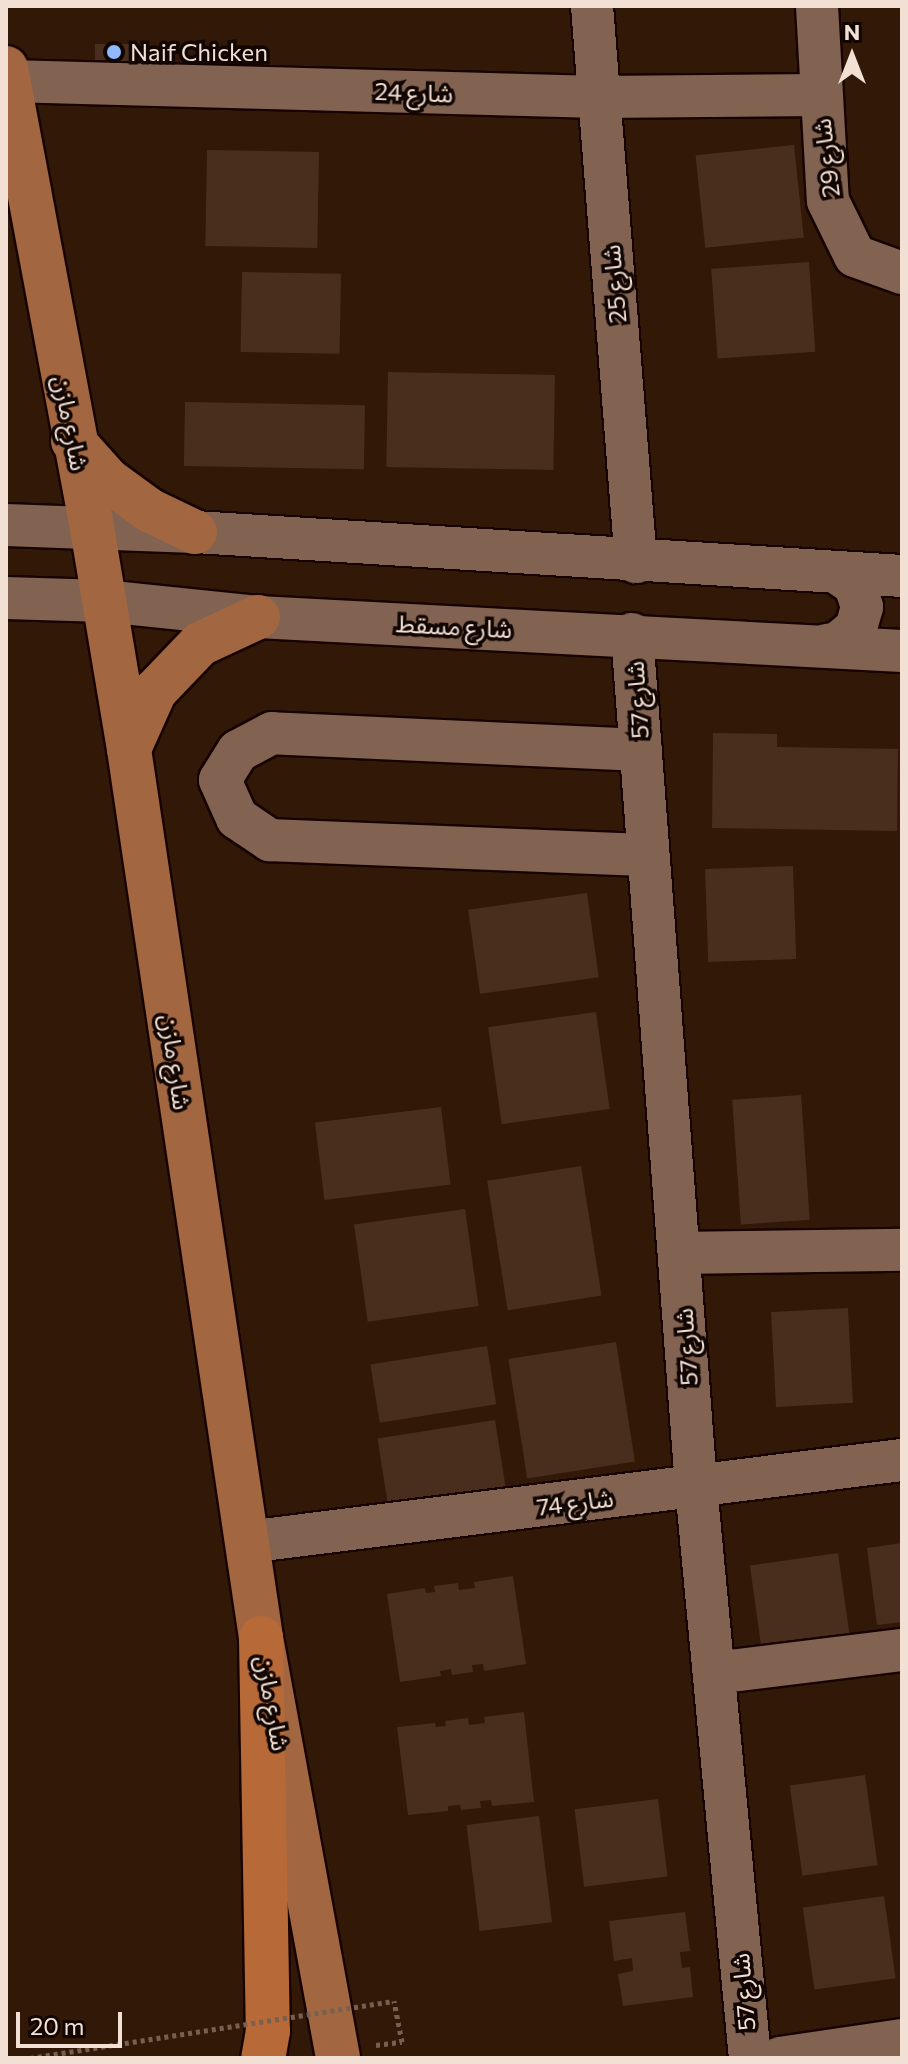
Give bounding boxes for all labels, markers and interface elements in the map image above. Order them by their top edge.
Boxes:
north arrow [812,16,892,96]
text: N [844,18,860,45]
place label: Naif Chicken [130,38,268,66]
marker: Naif Chicken [105,43,123,61]
street label: شارع 24 [374,76,454,108]
street label: شارع 29 [807,117,845,199]
street label: شارع 25 [596,244,632,324]
street label: شارع مازن [48,373,94,473]
street label: شارع مسقط [395,609,513,643]
street label: شارع 57 [620,660,654,740]
street label: شارع مازن [155,1012,197,1112]
street label: شارع 57 [669,1307,703,1387]
street label: شارع 74 [535,1483,615,1521]
street label: شارع مازن [250,1653,296,1753]
street label: شارع 57 [725,1952,761,2032]
scale bar [20,1996,126,2046]
text: 20 m [30,2011,84,2040]

